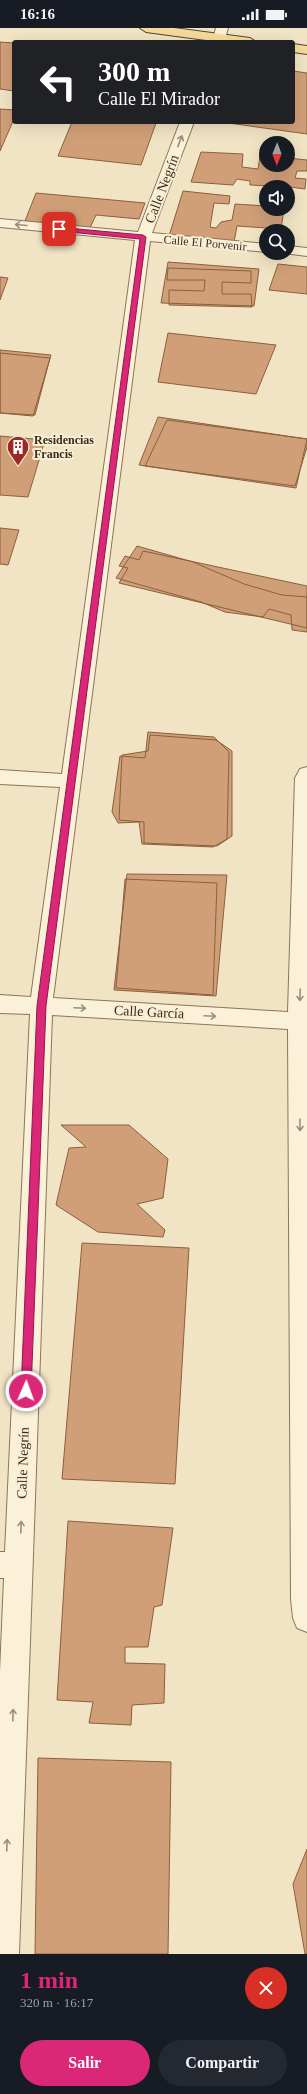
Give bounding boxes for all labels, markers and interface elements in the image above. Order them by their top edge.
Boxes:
text: 16:16 [20,6,55,22]
icon: left [32,56,84,108]
text: 300 m [98,56,170,87]
text: Calle El Mirador [98,89,220,109]
one-way arrow [177,135,185,147]
north arrow [259,136,295,172]
map controls [259,136,295,260]
street label: Calle Negrín [142,153,182,225]
button: sound [259,180,295,216]
pin [42,212,76,246]
icon: arrive [48,218,70,240]
one-way arrow [15,221,28,229]
button: search [259,224,295,260]
street label: Calle El Porvenir [163,232,247,254]
place label: Residencias Francis [34,433,94,461]
building icon: Residencias Francis [5,434,31,467]
one-way arrow [296,988,303,1001]
street label: Calle García [113,1003,185,1021]
one-way arrow [73,1005,86,1012]
one-way arrow [203,1012,216,1019]
one-way arrow [296,1118,304,1131]
position arrow [5,1370,47,1412]
street label: Calle Negrín [14,1427,32,1499]
one-way arrow [17,1521,24,1534]
one-way arrow [9,1709,17,1722]
one-way arrow [4,1839,11,1852]
text: 1 min [20,1967,78,1993]
button: close [245,1967,287,2009]
text: 320 m · 16:17 [20,1995,93,2010]
button: Salir [20,2040,150,2086]
button: Compartir [158,2040,287,2086]

